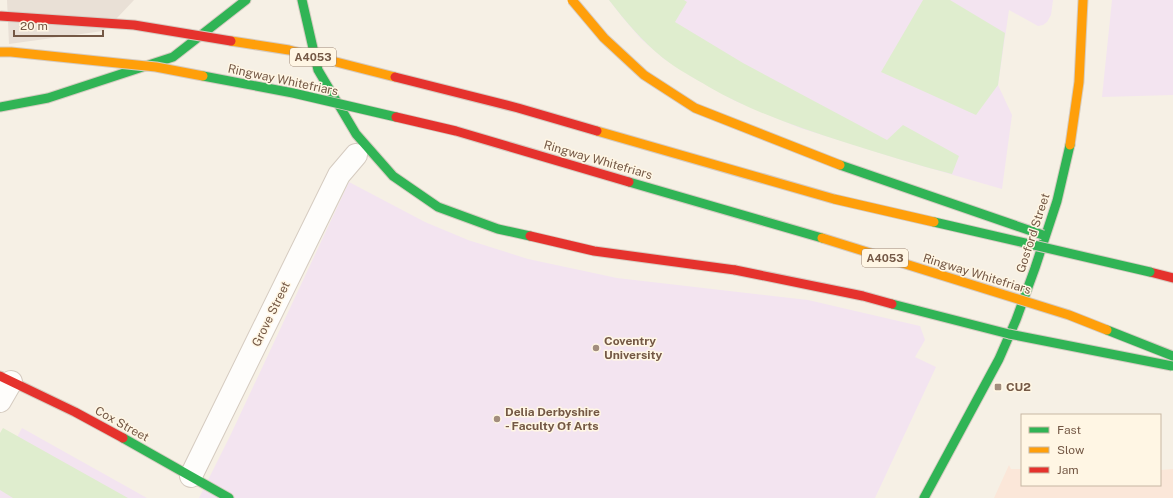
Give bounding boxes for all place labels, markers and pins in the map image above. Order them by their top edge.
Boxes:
place label: Coventry University [604,334,662,362]
marker: Coventry University [591,343,601,353]
place label: CU2 [1006,380,1031,394]
marker: CU2 [993,382,1003,392]
place label: Delia Derbyshire - Faculty Of Arts [505,405,600,433]
marker: Delia Derbyshire - Faculty Of Arts [492,414,502,424]

